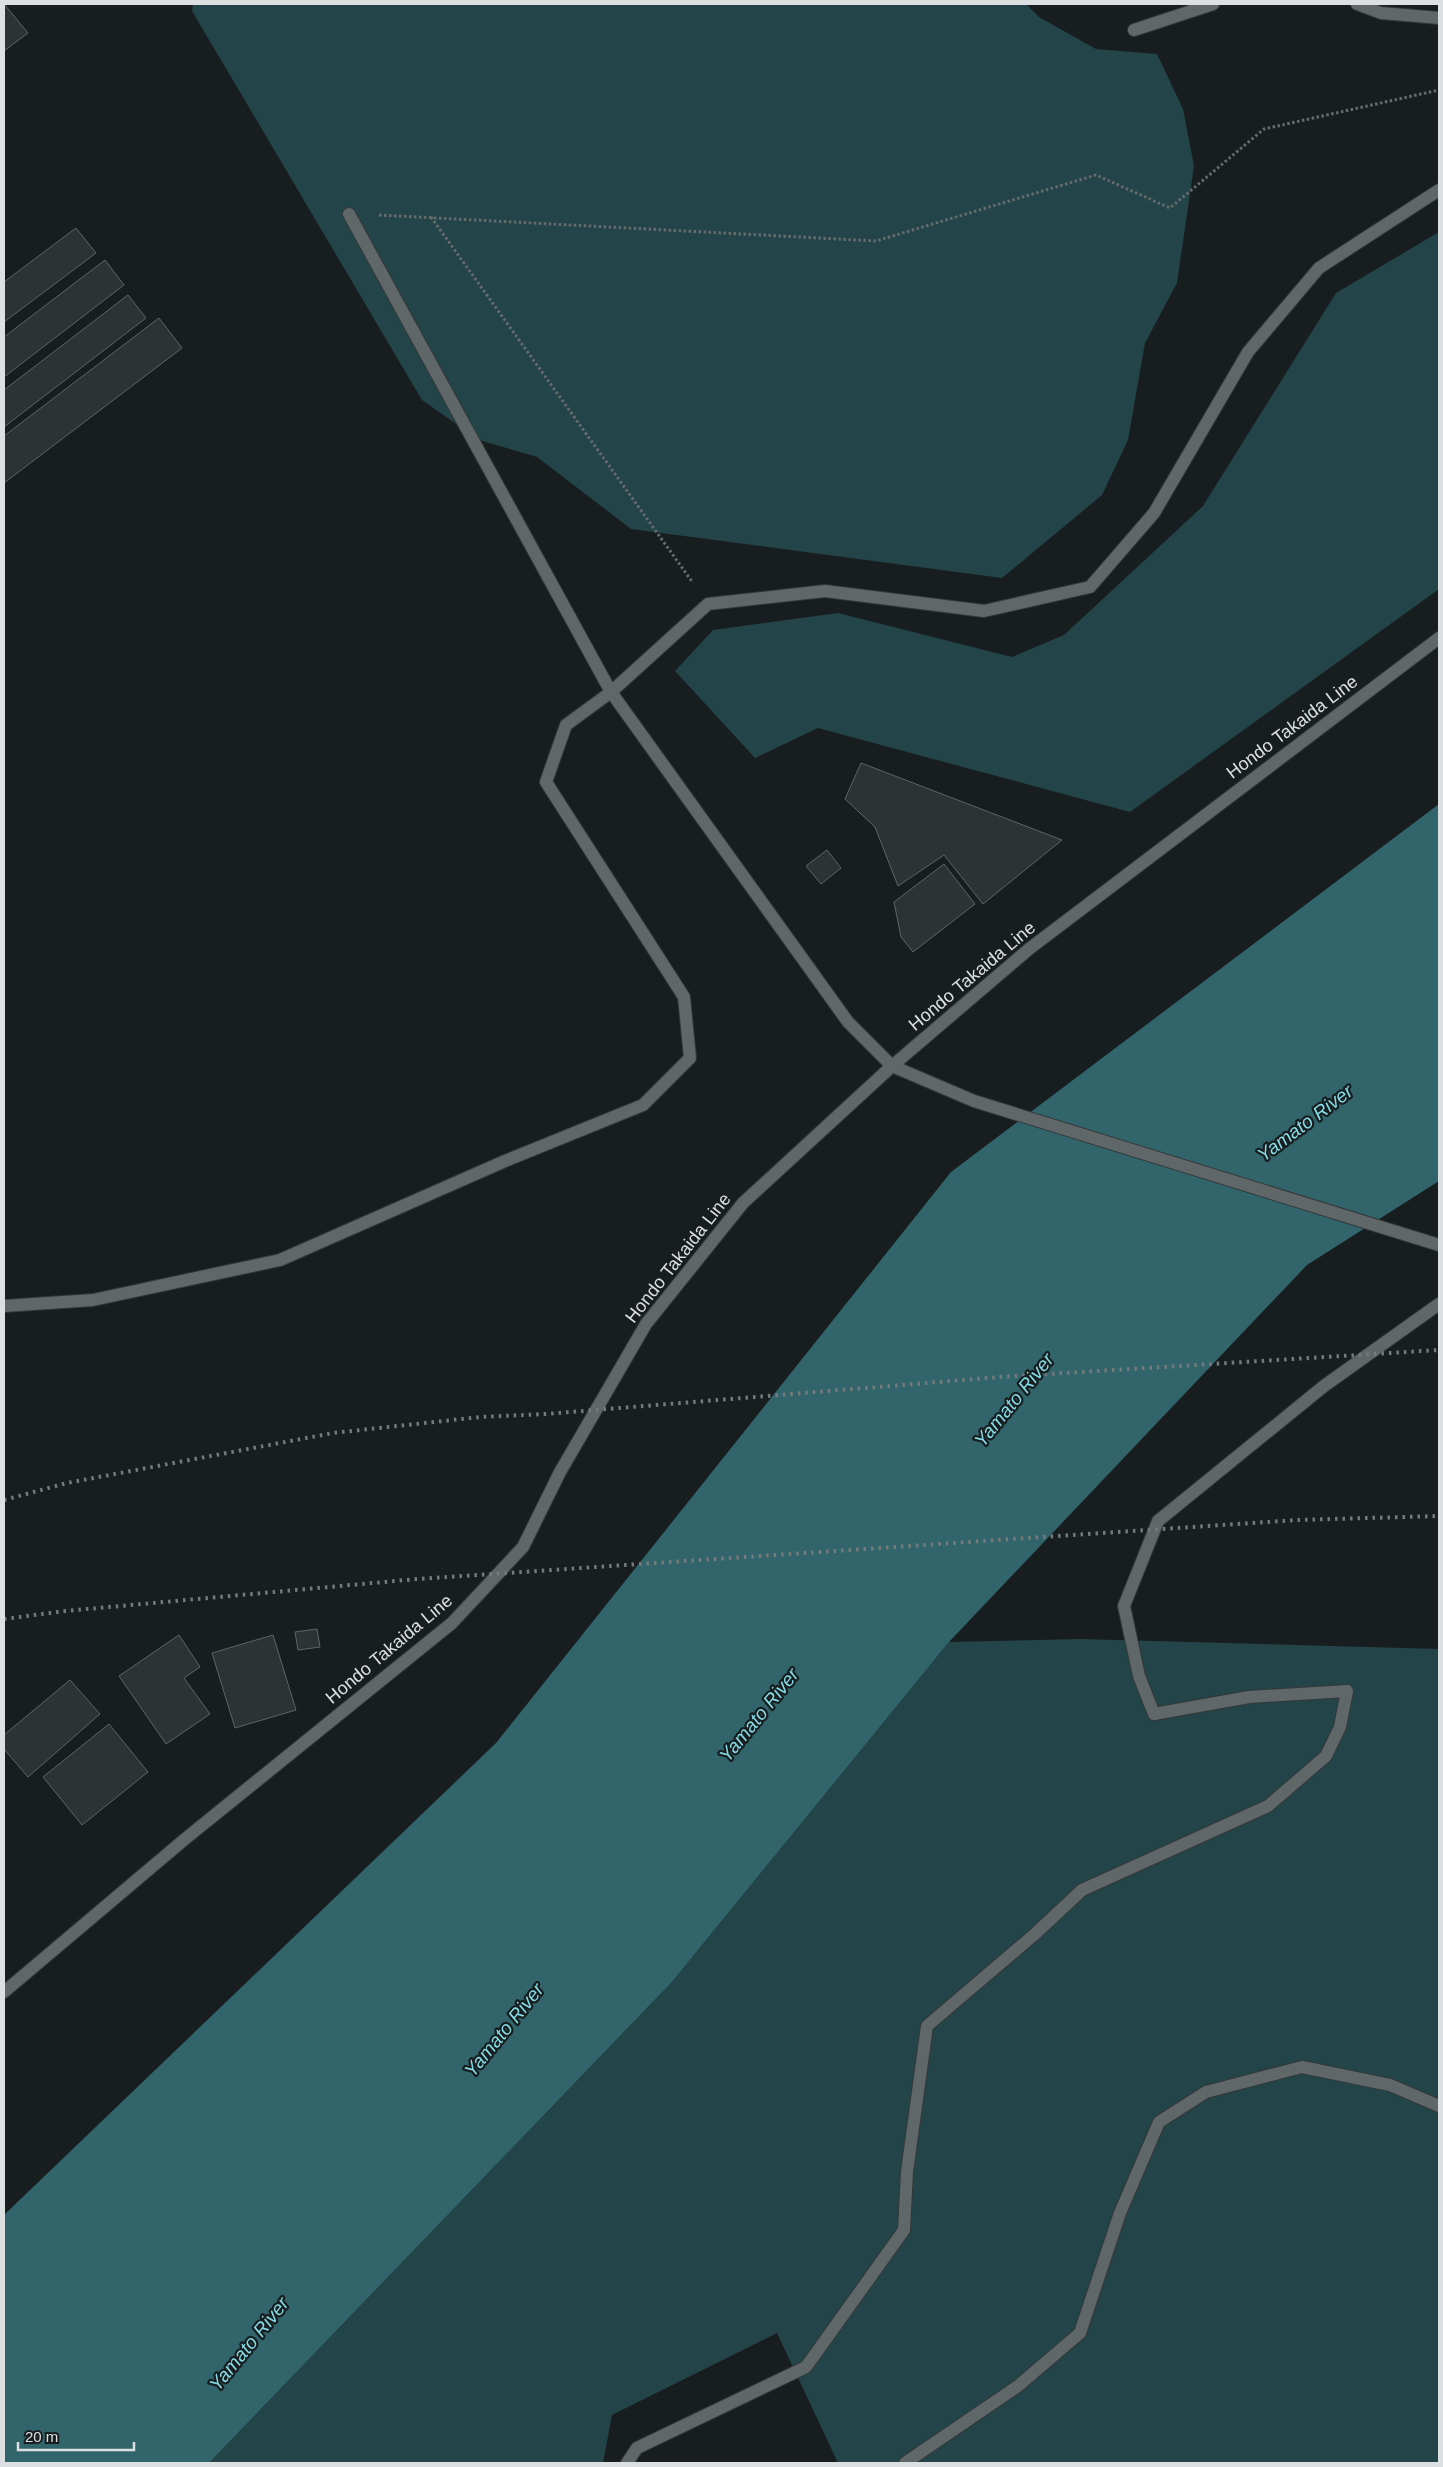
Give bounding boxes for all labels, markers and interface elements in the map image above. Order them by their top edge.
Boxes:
street label: Hondo Takaida Line [1223,671,1361,783]
street label: Hondo Takaida Line [905,917,1039,1035]
water label: Yamato River [1253,1080,1357,1166]
street label: Hondo Takaida Line [621,1189,735,1327]
water label: Yamato River [970,1349,1058,1451]
street label: Hondo Takaida Line [322,1590,456,1708]
water label: Yamato River [715,1664,803,1766]
water label: Yamato River [460,1979,548,2081]
water label: Yamato River [205,2293,293,2395]
scale bar [18,2420,134,2452]
text: 20 m [25,2428,58,2445]

